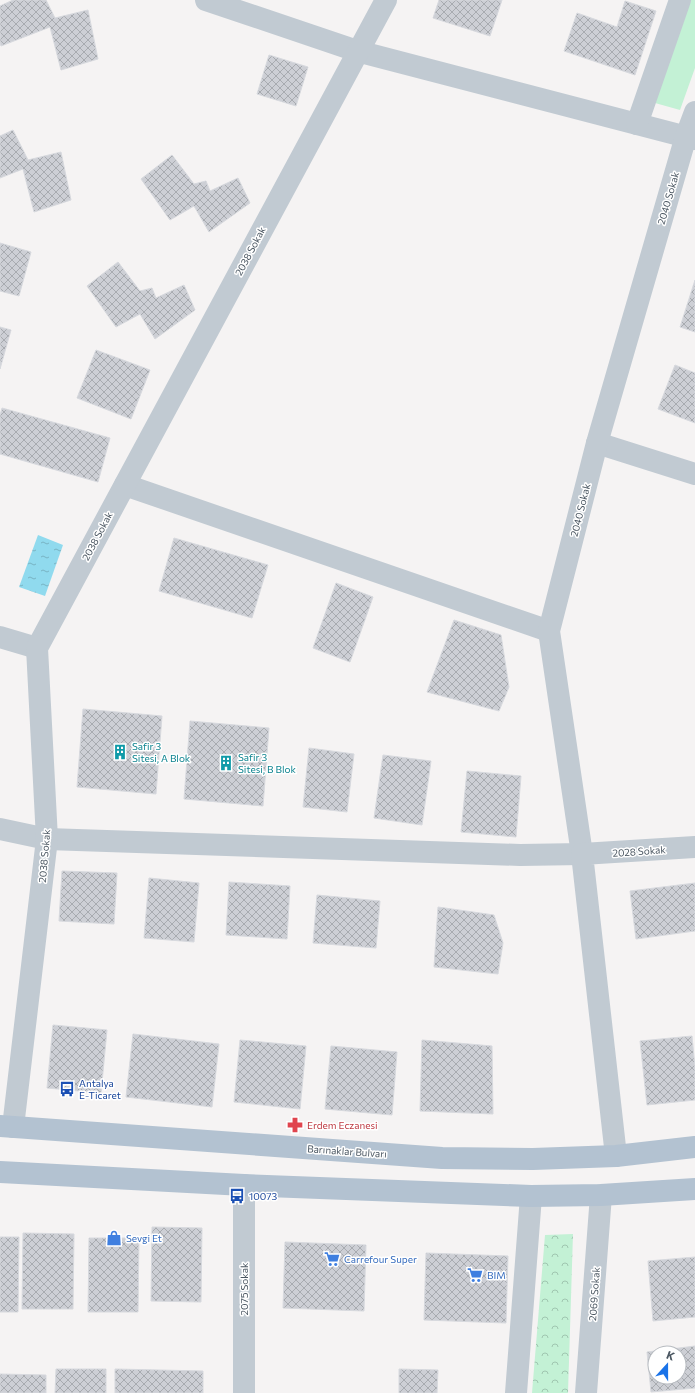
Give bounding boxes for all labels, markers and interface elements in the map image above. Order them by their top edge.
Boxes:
street label: 2040 Sokak [655,170,681,226]
street label: 2038 Sokak [232,224,268,277]
street label: 2040 Sokak [568,482,593,538]
street label: 2038 Sokak [79,509,115,562]
place label: Safir 3 Sitesi, A Blok [132,740,191,764]
building icon: Safir 3 Sitesi, A Blok [111,743,129,761]
place label: Safir 3 Sitesi, B Blok [238,751,296,775]
building icon: Safir 3 Sitesi, B Blok [217,754,235,772]
street label: 2038 Sokak [36,828,52,883]
street label: 2028 Sokak [612,843,667,859]
place label: Antalya E-Ticaret [79,1077,121,1101]
bus stop icon: Antalya E-Ticaret [58,1080,76,1098]
pharmacy icon: Erdem Eczanesi [286,1116,304,1134]
place label: Erdem Eczanesi [307,1119,378,1131]
street label: Barınaklar Bulvarı [307,1142,387,1160]
bus stop icon: 10073 [228,1187,246,1205]
place label: 10073 [249,1190,278,1202]
shop icon: Sevgi Et [105,1229,123,1247]
place label: Sevgi Et [126,1232,162,1244]
supermarket icon: Carrefour Super [323,1250,341,1268]
place label: Carrefour Super [344,1253,417,1265]
street label: 2075 Sokak [238,1262,250,1315]
supermarket icon: BIM [466,1266,484,1284]
street label: 2069 Sokak [586,1266,602,1321]
place label: BIM [487,1269,506,1281]
north arrow [647,1345,687,1385]
text: K [665,1348,677,1363]

